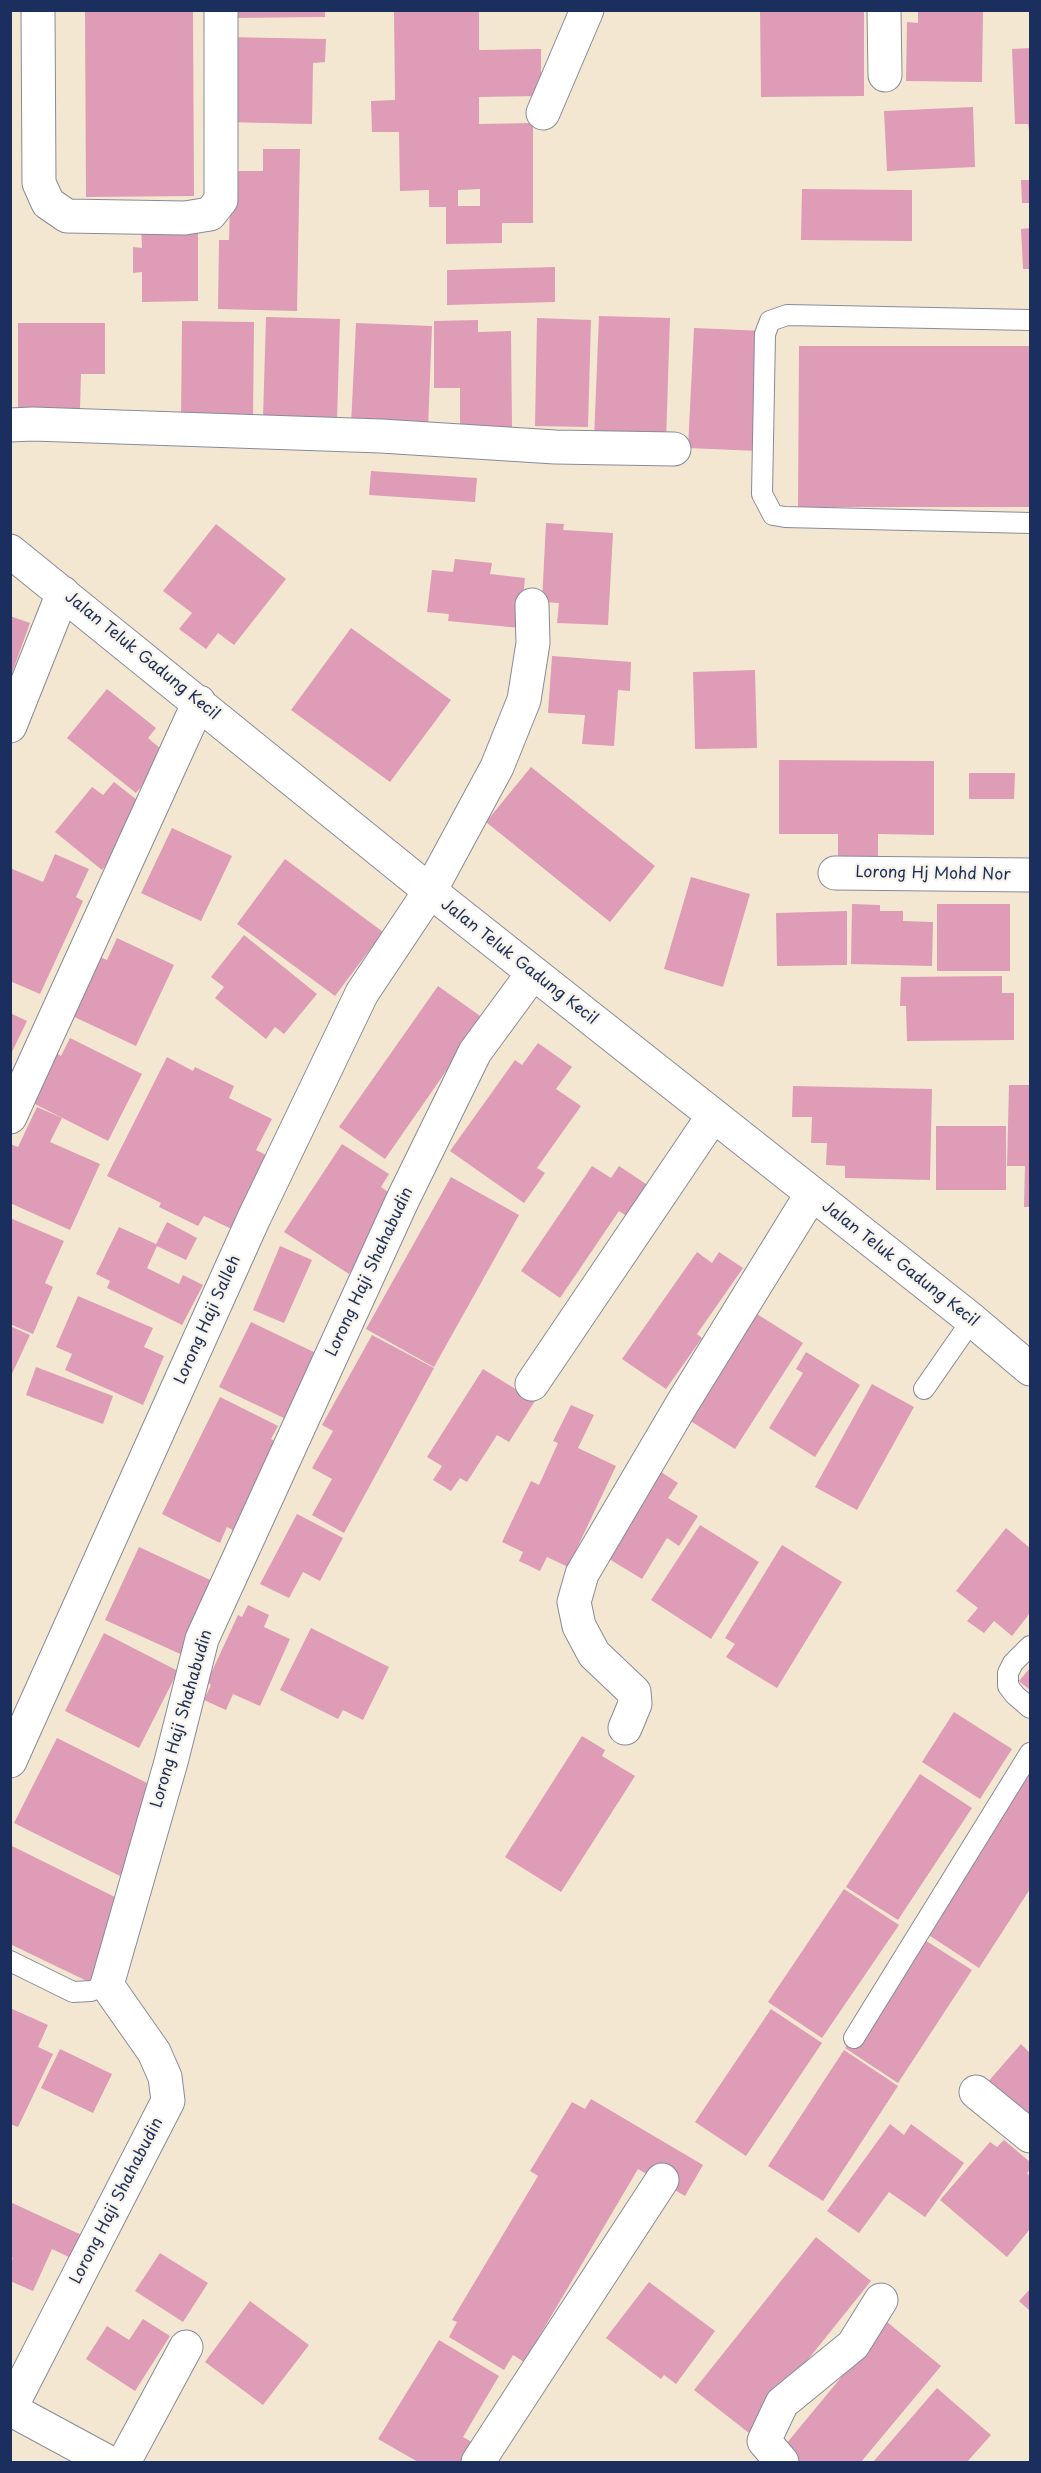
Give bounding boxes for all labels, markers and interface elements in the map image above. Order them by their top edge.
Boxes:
street label: Jalan Teluk Gadung Kecil [61,588,223,724]
street label: Lorong Hj Mohd Nor [855,863,1011,885]
street label: Jalan Teluk Gadung Kecil [437,895,601,1029]
street label: Lorong Haji Shahabudin [322,1184,418,1360]
street label: Jalan Teluk Gadung Kecil [818,1197,982,1331]
street label: Lorong Haji Salleh [171,1253,245,1387]
street label: Lorong Haji Shahabudin [147,1628,217,1810]
street label: Lorong Haji Shahabudin [67,2115,167,2287]

